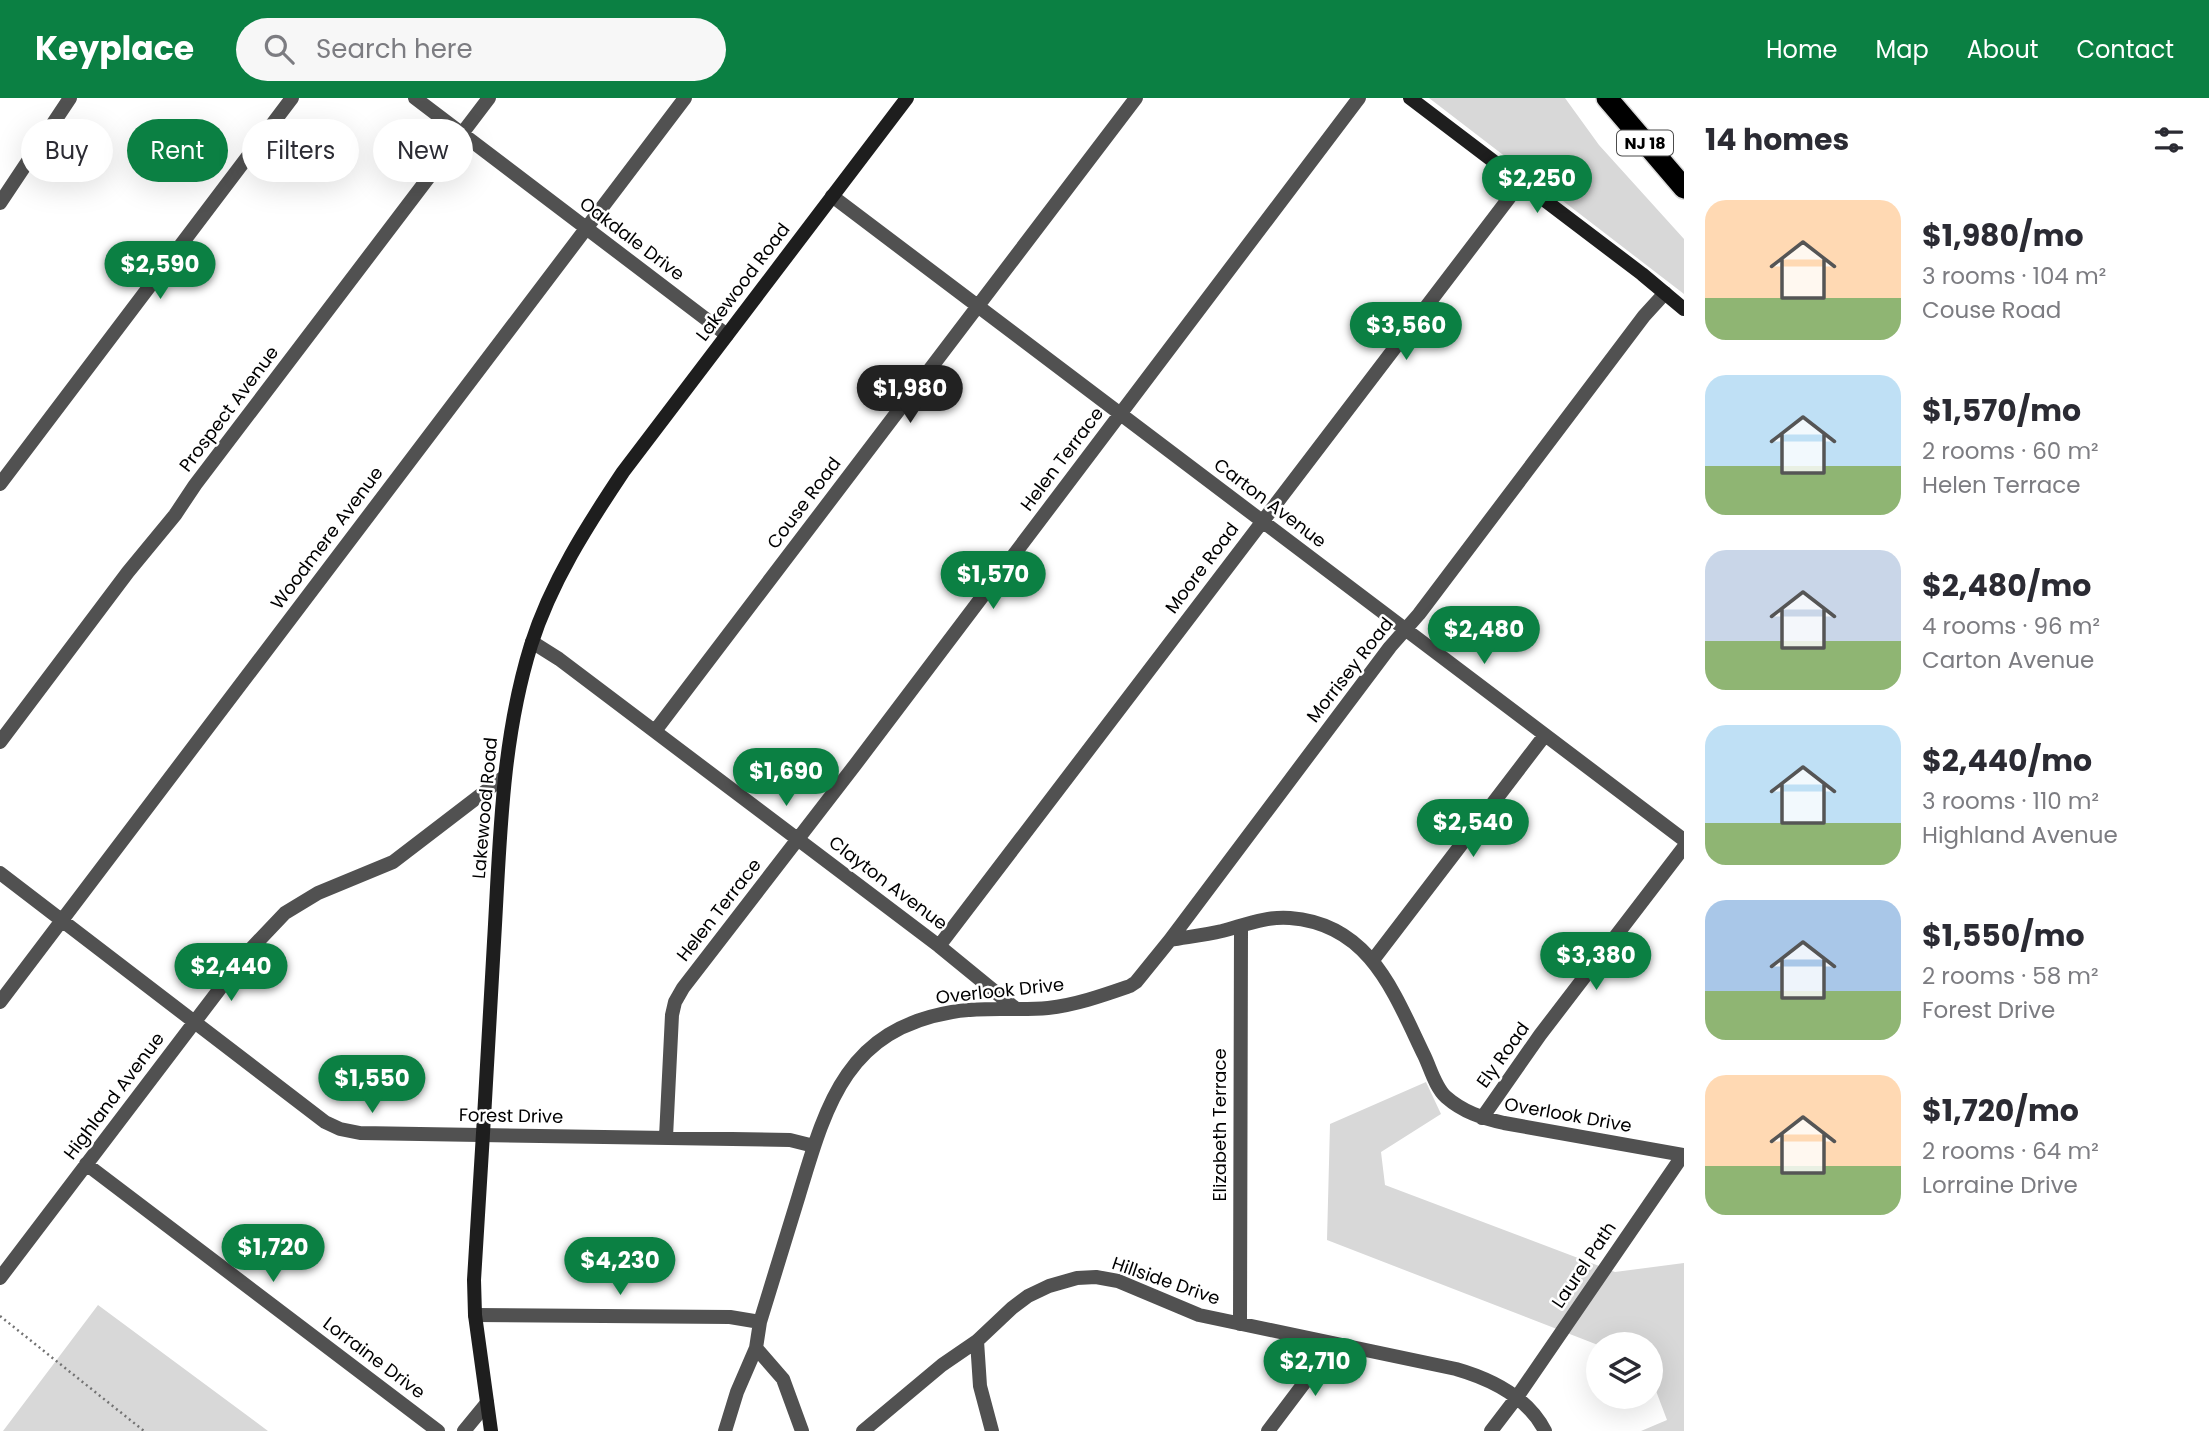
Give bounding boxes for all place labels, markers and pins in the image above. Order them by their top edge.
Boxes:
pin: $2,250 [1480,156,1594,215]
pin: $2,590 [103,242,217,301]
pin: $3,560 [1349,302,1463,362]
pin: $1,980 [853,366,967,425]
pin: $1,570 [936,552,1050,611]
pin: $2,480 [1427,606,1541,666]
pin: $1,690 [729,748,843,808]
pin: $2,540 [1416,800,1530,859]
pin: $3,380 [1539,932,1653,992]
pin: $2,440 [174,944,288,1003]
pin: $1,550 [315,1056,429,1115]
pin: $1,720 [216,1224,330,1284]
pin: $4,230 [563,1238,677,1297]
pin: $2,710 [1258,1338,1372,1398]

